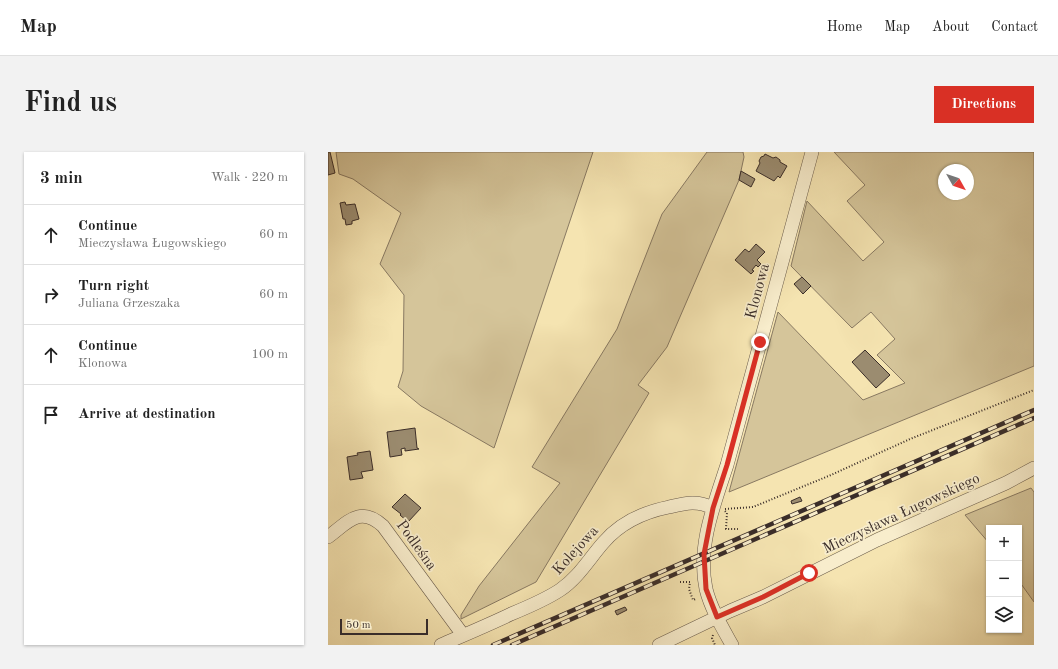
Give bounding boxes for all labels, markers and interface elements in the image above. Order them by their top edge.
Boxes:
text: Map [20,18,57,37]
text: Home [827,20,862,34]
text: Map [884,20,910,34]
text: About [932,20,969,34]
text: Contact [991,20,1038,34]
button: Directions [934,86,1034,123]
text: Find us [24,90,117,118]
north arrow [938,164,974,200]
text: 3 min [40,170,83,187]
text: Walk · 220 m [211,171,288,184]
text: Continue [78,219,137,234]
icon: ahead [40,224,62,246]
text: 60 m [259,228,288,241]
text: Mieczysława Ługowskiego [78,237,226,250]
street label: Klonowa [744,261,773,321]
text: Turn right [78,279,149,294]
icon: right [40,284,62,306]
text: 60 m [259,288,288,301]
text: Juliana Grzeszaka [78,297,180,310]
route end [751,333,769,351]
text: Continue [78,339,137,354]
icon: ahead [40,344,62,366]
text: 100 m [251,348,288,361]
text: Klonowa [78,357,127,370]
icon: arrive [40,404,62,426]
text: Arrive at destination [78,407,216,422]
street label: Mieczysława Ługowskiego [821,471,982,557]
street label: Podleśna [393,518,439,574]
street label: Kolejowa [550,523,602,578]
map controls [986,525,1022,633]
button: + [986,525,1022,561]
button: − [986,561,1022,597]
route start [800,564,818,582]
button: layers [986,597,1022,633]
scale bar [340,617,428,636]
text: 50 m [346,620,371,631]

